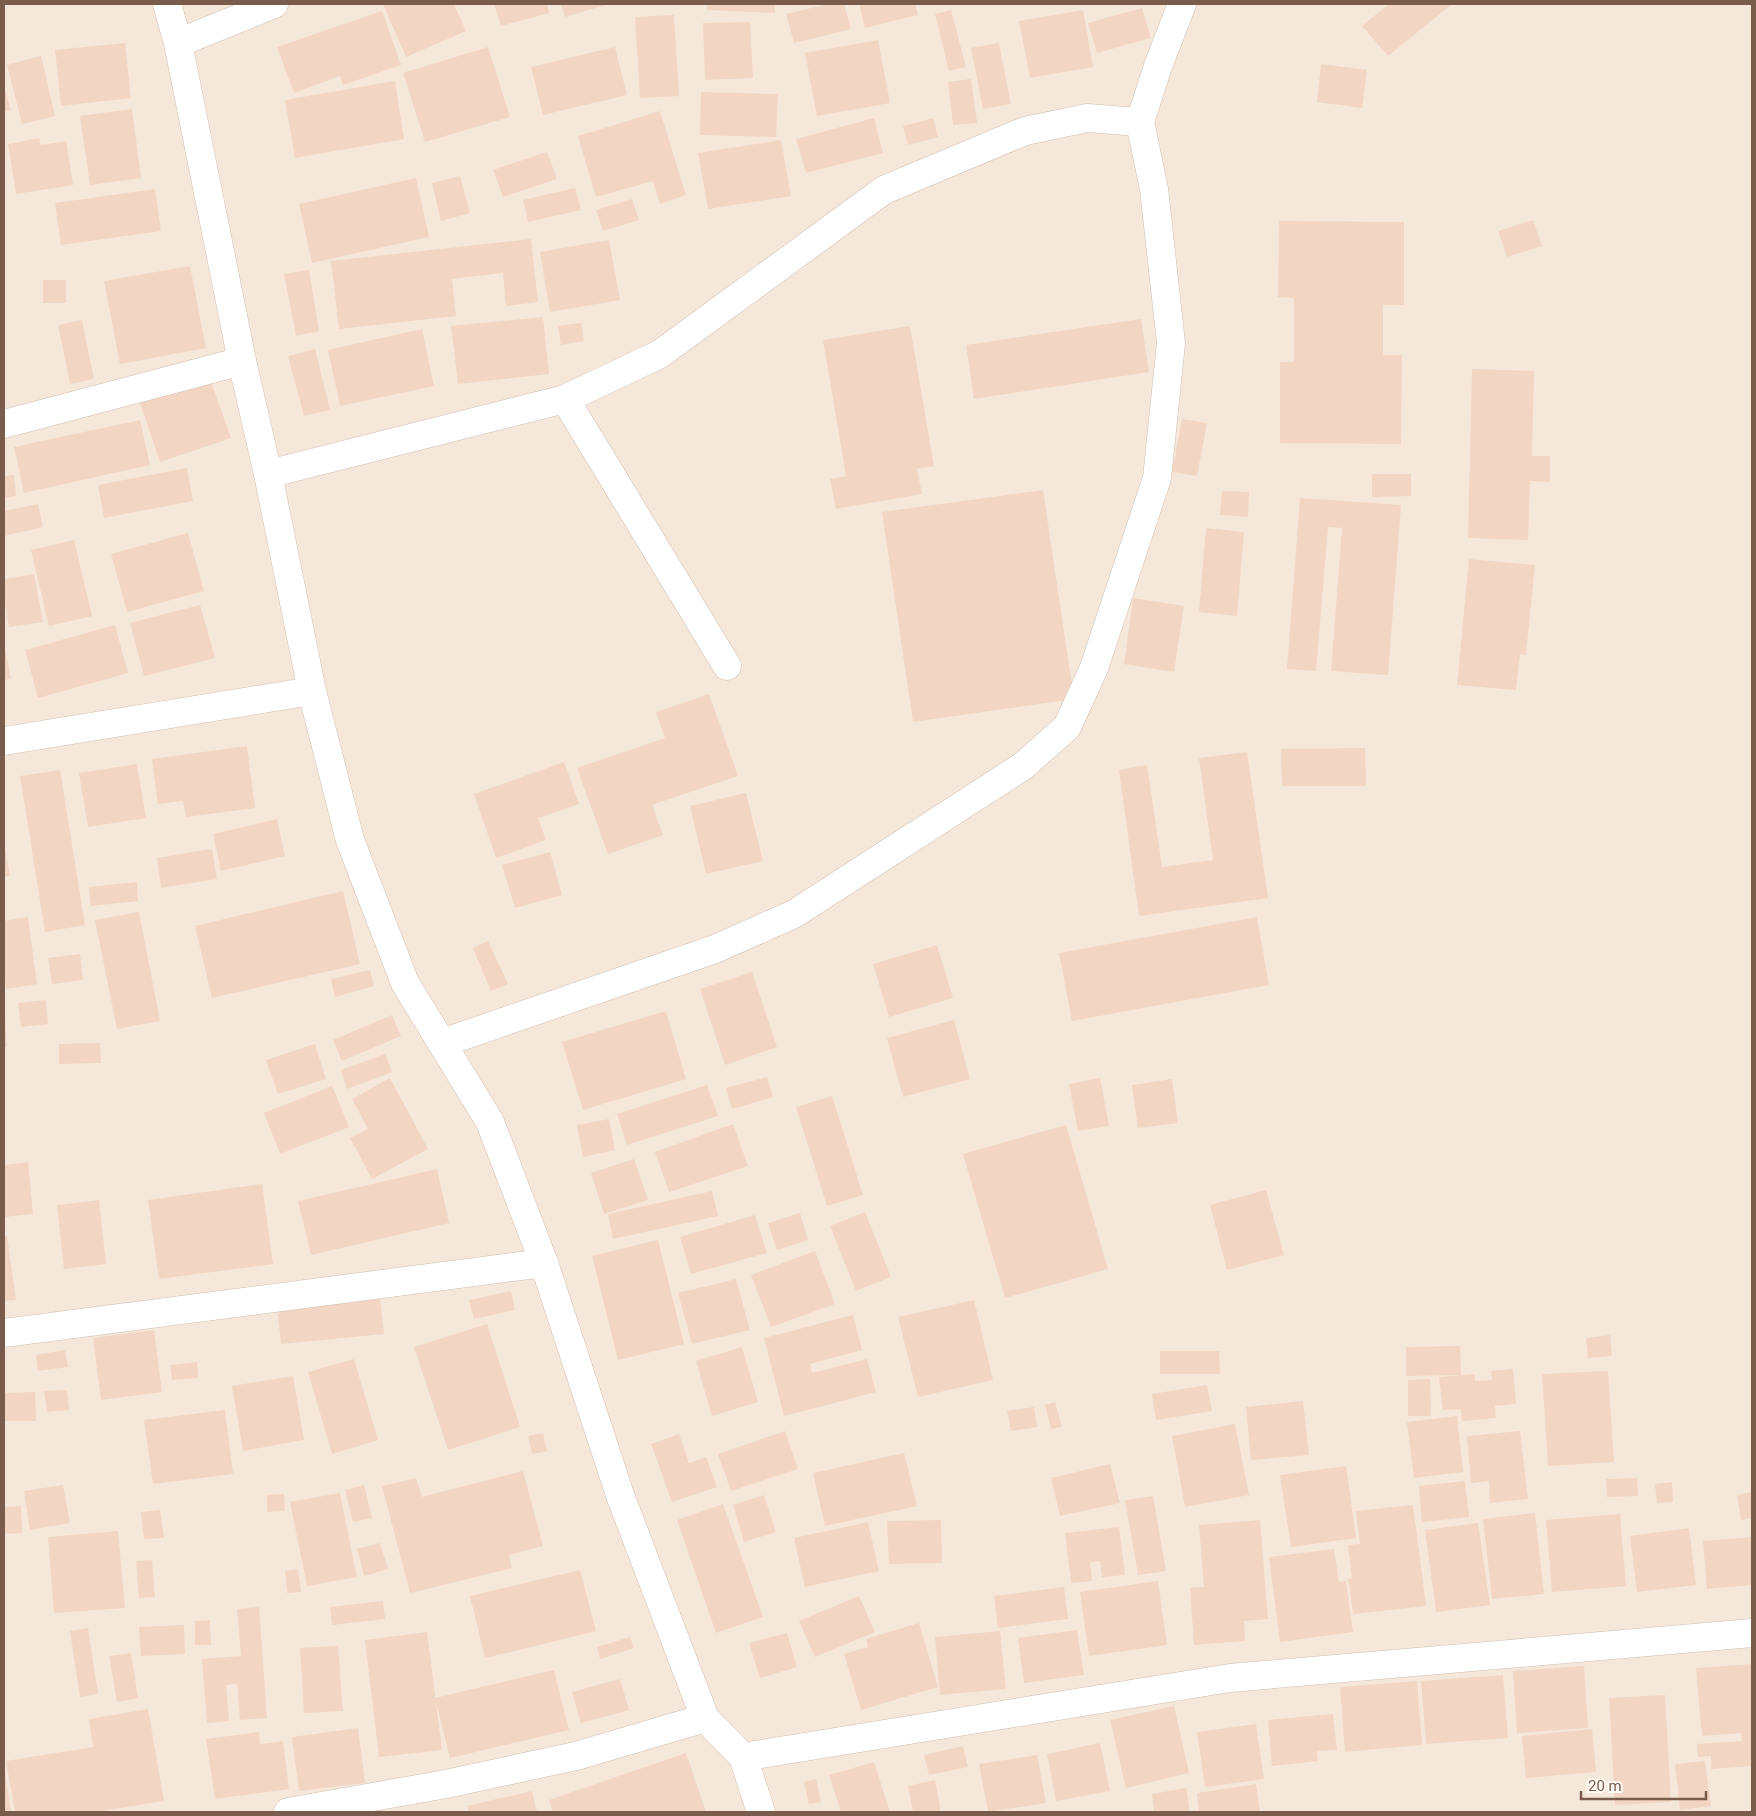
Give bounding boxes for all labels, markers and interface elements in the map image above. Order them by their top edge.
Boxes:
scale bar [1581,1768,1706,1800]
text: 20 m [1588,1777,1622,1795]

